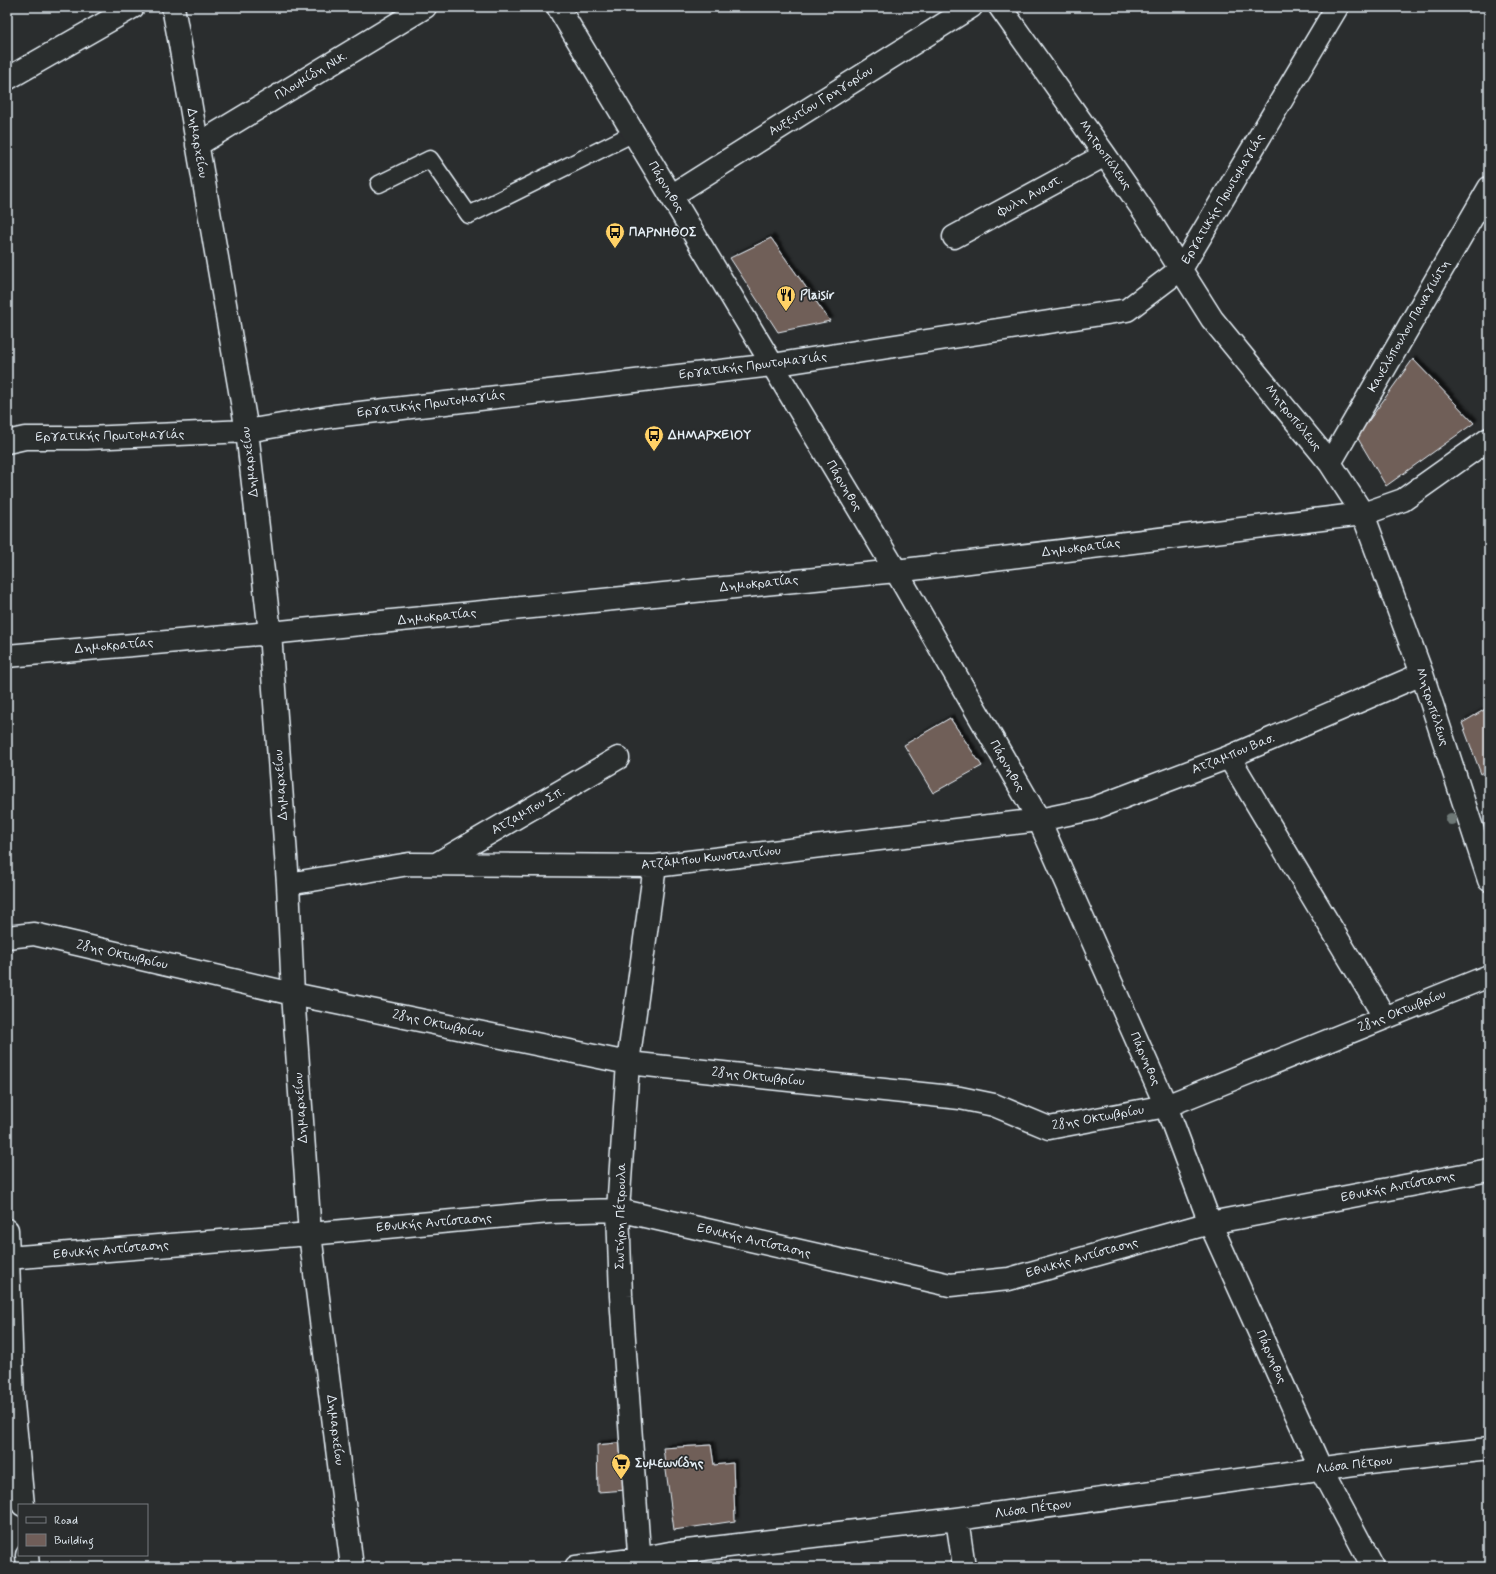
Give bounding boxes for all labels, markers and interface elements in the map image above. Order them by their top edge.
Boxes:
street label: Πλουμίδη Νικ. [272,48,351,104]
street label: Αυξεντίου Γρηγορίου [765,62,877,140]
street label: Δημαρχείου [182,107,212,180]
street label: Μητροπόλεως [1075,117,1135,193]
street label: Εργατικής Πρωτομαγιάς [1177,131,1269,267]
street label: Πάρνηθος [644,158,688,216]
street label: Φυλη Αναστ. [994,171,1066,221]
bus stop icon: ΠΑΡΝΗΘΟΣ [604,221,626,249]
place label: ΠΑΡΝΗΘΟΣ [629,224,697,241]
street label: Κανελόπουλου Παναγιώτη [1364,257,1454,395]
restaurant icon: Plaisir [775,284,797,312]
place label: Plaisir [800,287,835,304]
street label: Εργατικής Πρωτομαγιάς [678,348,828,384]
street label: Μητροπόλεως [1261,381,1325,455]
street label: Εργατικής Πρωτομαγιάς [356,386,506,422]
bus stop icon: ΔΗΜΑΡΧΕΙΟΥ [643,424,665,452]
street label: Εργατικής Πρωτομαγιάς [35,426,185,446]
street label: Δημαρχείου [237,426,263,498]
place label: ΔΗΜΑΡΧΕΙΟΥ [667,427,751,444]
street label: Πάρνηθος [822,457,866,515]
street label: Δημοκρατίας [1041,535,1122,561]
street label: Δημοκρατίας [719,571,799,597]
street label: Δημοκρατίας [397,604,477,630]
street label: Δημοκρατίας [74,634,154,658]
street label: Μητροπόλεως [1411,666,1453,749]
street label: Ατζαμπου Βασ. [1189,729,1277,778]
street label: Πάρνηθος [985,737,1029,795]
street label: Δημαρχείου [270,749,292,821]
street label: Ατζαμπου Σπ. [488,783,568,839]
street label: Ατζάμπου Κωνσταντίνου [640,842,782,874]
street label: 28ης Οκτωβρίου [75,936,169,974]
street label: 28ης Οκτωβρίου [1356,986,1449,1036]
street label: 28ης Οκτωβρίου [391,1006,486,1042]
street label: Πάρνηθος [1126,1029,1164,1089]
street label: 28ης Οκτωβρίου [711,1064,805,1090]
street label: Δημαρχείου [290,1072,312,1144]
street label: 28ης Οκτωβρίου [1051,1102,1146,1134]
street label: Σωτήρη Πέτρουλα [612,1162,630,1270]
street label: Εθνικής Αντίστασης [1339,1168,1457,1206]
street label: Εθνικής Αντίστασης [375,1209,493,1237]
street label: Εθνικής Αντίστασης [695,1220,813,1262]
street label: Εθνικής Αντίστασης [1024,1234,1140,1282]
street label: Εθνικής Αντίστασης [52,1236,170,1264]
street label: Πάρνηθος [1252,1327,1290,1387]
street label: Δημαρχείου [322,1394,348,1466]
supermarket icon: Συμεωνίδης [610,1452,632,1480]
street label: Λιόσα Πέτρου [1315,1452,1393,1478]
place label: Συμεωνίδης [635,1455,704,1472]
street label: Λιόσα Πέτρου [994,1495,1072,1523]
legend [18,1504,148,1556]
text: Road [54,1513,78,1529]
text: Building [54,1533,94,1550]

